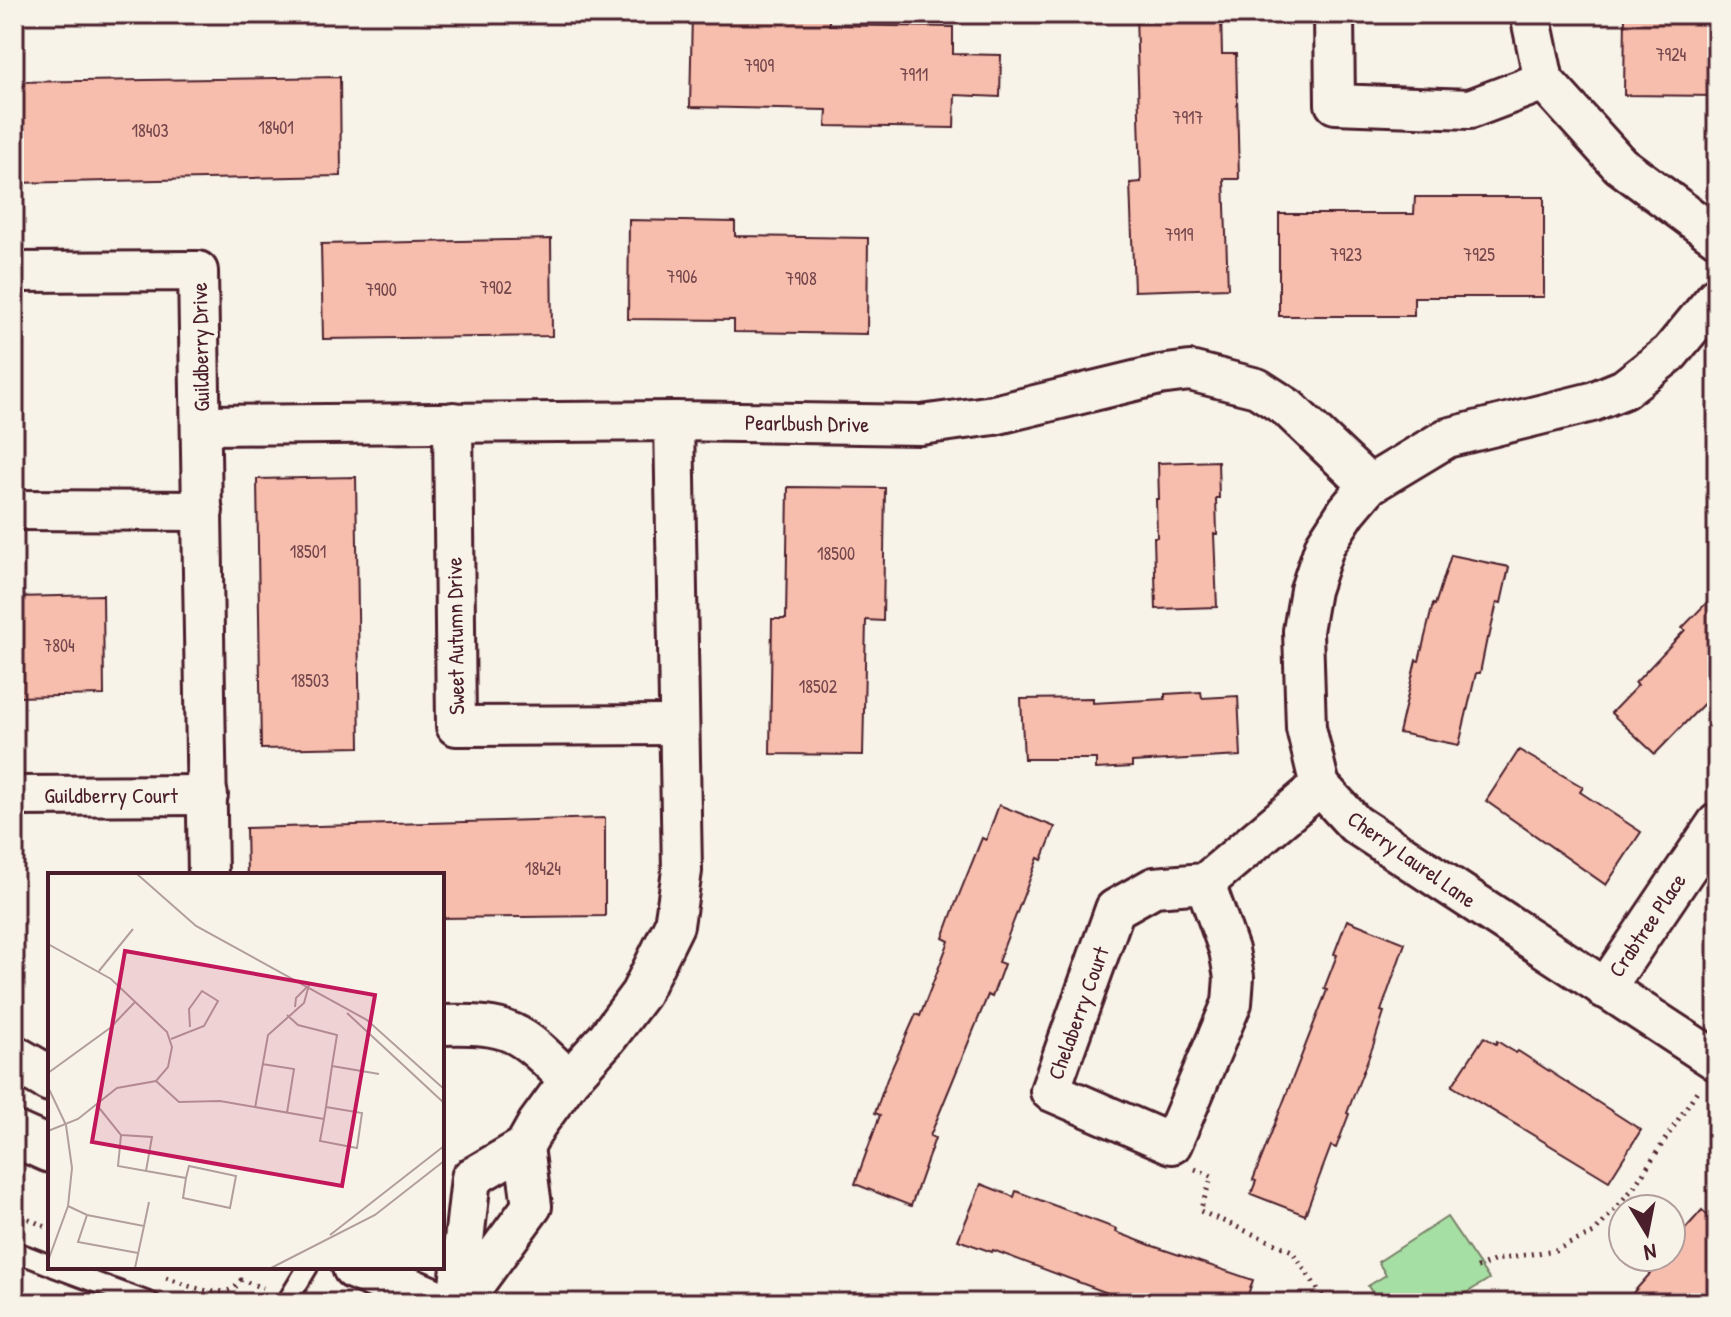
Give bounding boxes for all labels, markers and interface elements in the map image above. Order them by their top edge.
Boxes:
house number: 7924 [1656,42,1687,67]
house number: 7909 [744,53,774,78]
house number: 7911 [900,62,928,87]
house number: 7917 [1173,105,1204,130]
house number: 18401 [258,115,294,140]
house number: 18403 [131,118,169,143]
house number: 7919 [1165,222,1194,247]
house number: 7923 [1330,242,1362,267]
house number: 7925 [1463,242,1495,267]
house number: 7906 [667,264,697,289]
house number: 7908 [785,266,817,291]
house number: 7902 [480,275,513,300]
house number: 7900 [365,277,397,302]
street label: Guildberry Drive [184,282,216,412]
street label: Pearlbush Drive [745,407,870,439]
house number: 18501 [290,539,326,564]
house number: 18500 [817,541,855,566]
street label: Sweet Autumn Drive [439,557,471,715]
house number: 7804 [43,633,75,658]
house number: 18503 [291,668,329,693]
house number: 18502 [799,674,838,699]
street label: Guildberry Court [44,780,178,810]
street label: Cherry Laurel Lane [1342,804,1482,915]
house number: 18424 [525,856,561,881]
street label: Crabtree Place [1601,867,1693,983]
inset map [48,873,444,1269]
street label: Chelaberry Court [1040,942,1116,1084]
north arrow [1607,1193,1687,1273]
text: N [1642,1237,1659,1269]

